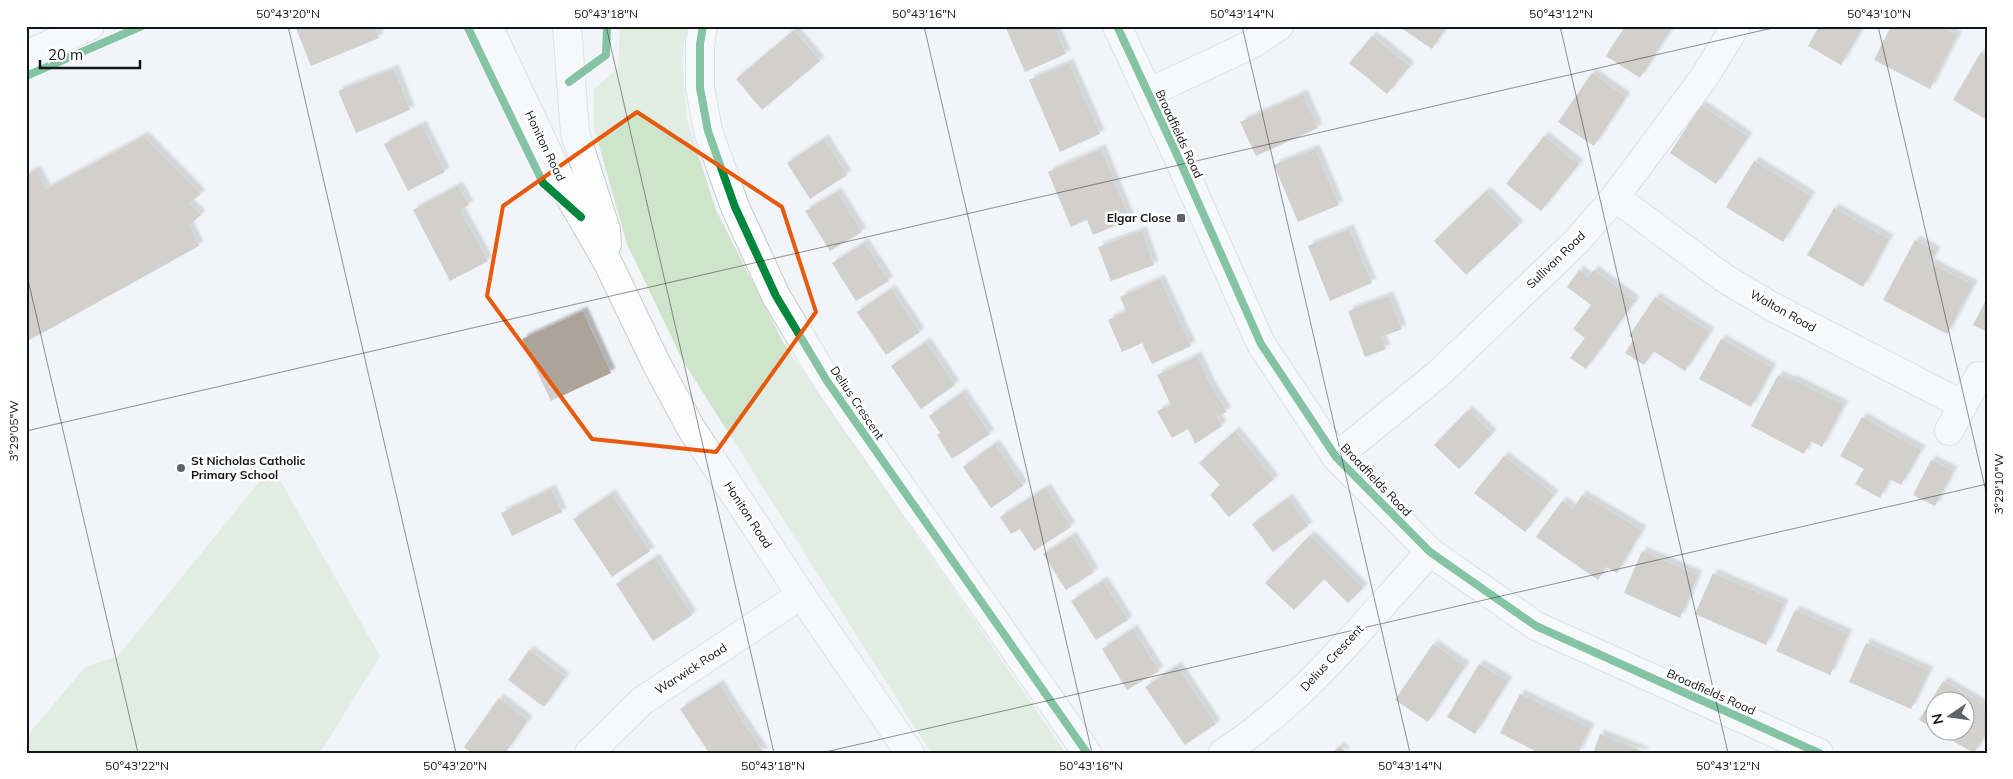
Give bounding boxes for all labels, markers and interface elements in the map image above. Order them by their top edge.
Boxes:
text: 50°43'20"N [256,6,320,21]
text: 50°43'18"N [574,6,638,21]
text: 50°43'16"N [892,6,956,21]
text: 50°43'14"N [1210,6,1274,21]
text: 50°43'12"N [1529,6,1593,21]
text: 50°43'10"N [1847,6,1911,21]
scale bar [40,38,140,70]
text: 20 m [48,45,83,64]
street label: Broadfields Road [1152,87,1206,180]
street label: Honiton Road [522,108,569,183]
place label: Elgar Close [1107,210,1171,225]
marker: Elgar Close [1175,212,1187,224]
street label: Sullivan Road [1523,228,1588,291]
street label: Walton Road [1748,286,1819,335]
street label: Delius Crescent [827,363,888,442]
text: 3°29'05"W [6,400,21,462]
street label: Broadfields Road [1338,440,1415,519]
place label: St Nicholas Catholic Primary School [191,453,306,482]
text: 3°29'10"W [1991,453,2006,515]
marker: St Nicholas Catholic Primary School [175,462,187,474]
street label: Honiton Road [721,479,776,551]
street label: Delius Crescent [1297,621,1366,694]
street label: Warwick Road [652,640,729,697]
street label: Broadfields Road [1664,665,1758,718]
north arrow [1926,692,1976,742]
text: N [1927,712,1947,726]
text: 50°43'22"N [105,758,169,773]
text: 50°43'20"N [423,758,487,773]
text: 50°43'18"N [741,758,805,773]
text: 50°43'16"N [1059,758,1123,773]
text: 50°43'14"N [1378,758,1442,773]
text: 50°43'12"N [1696,758,1760,773]

